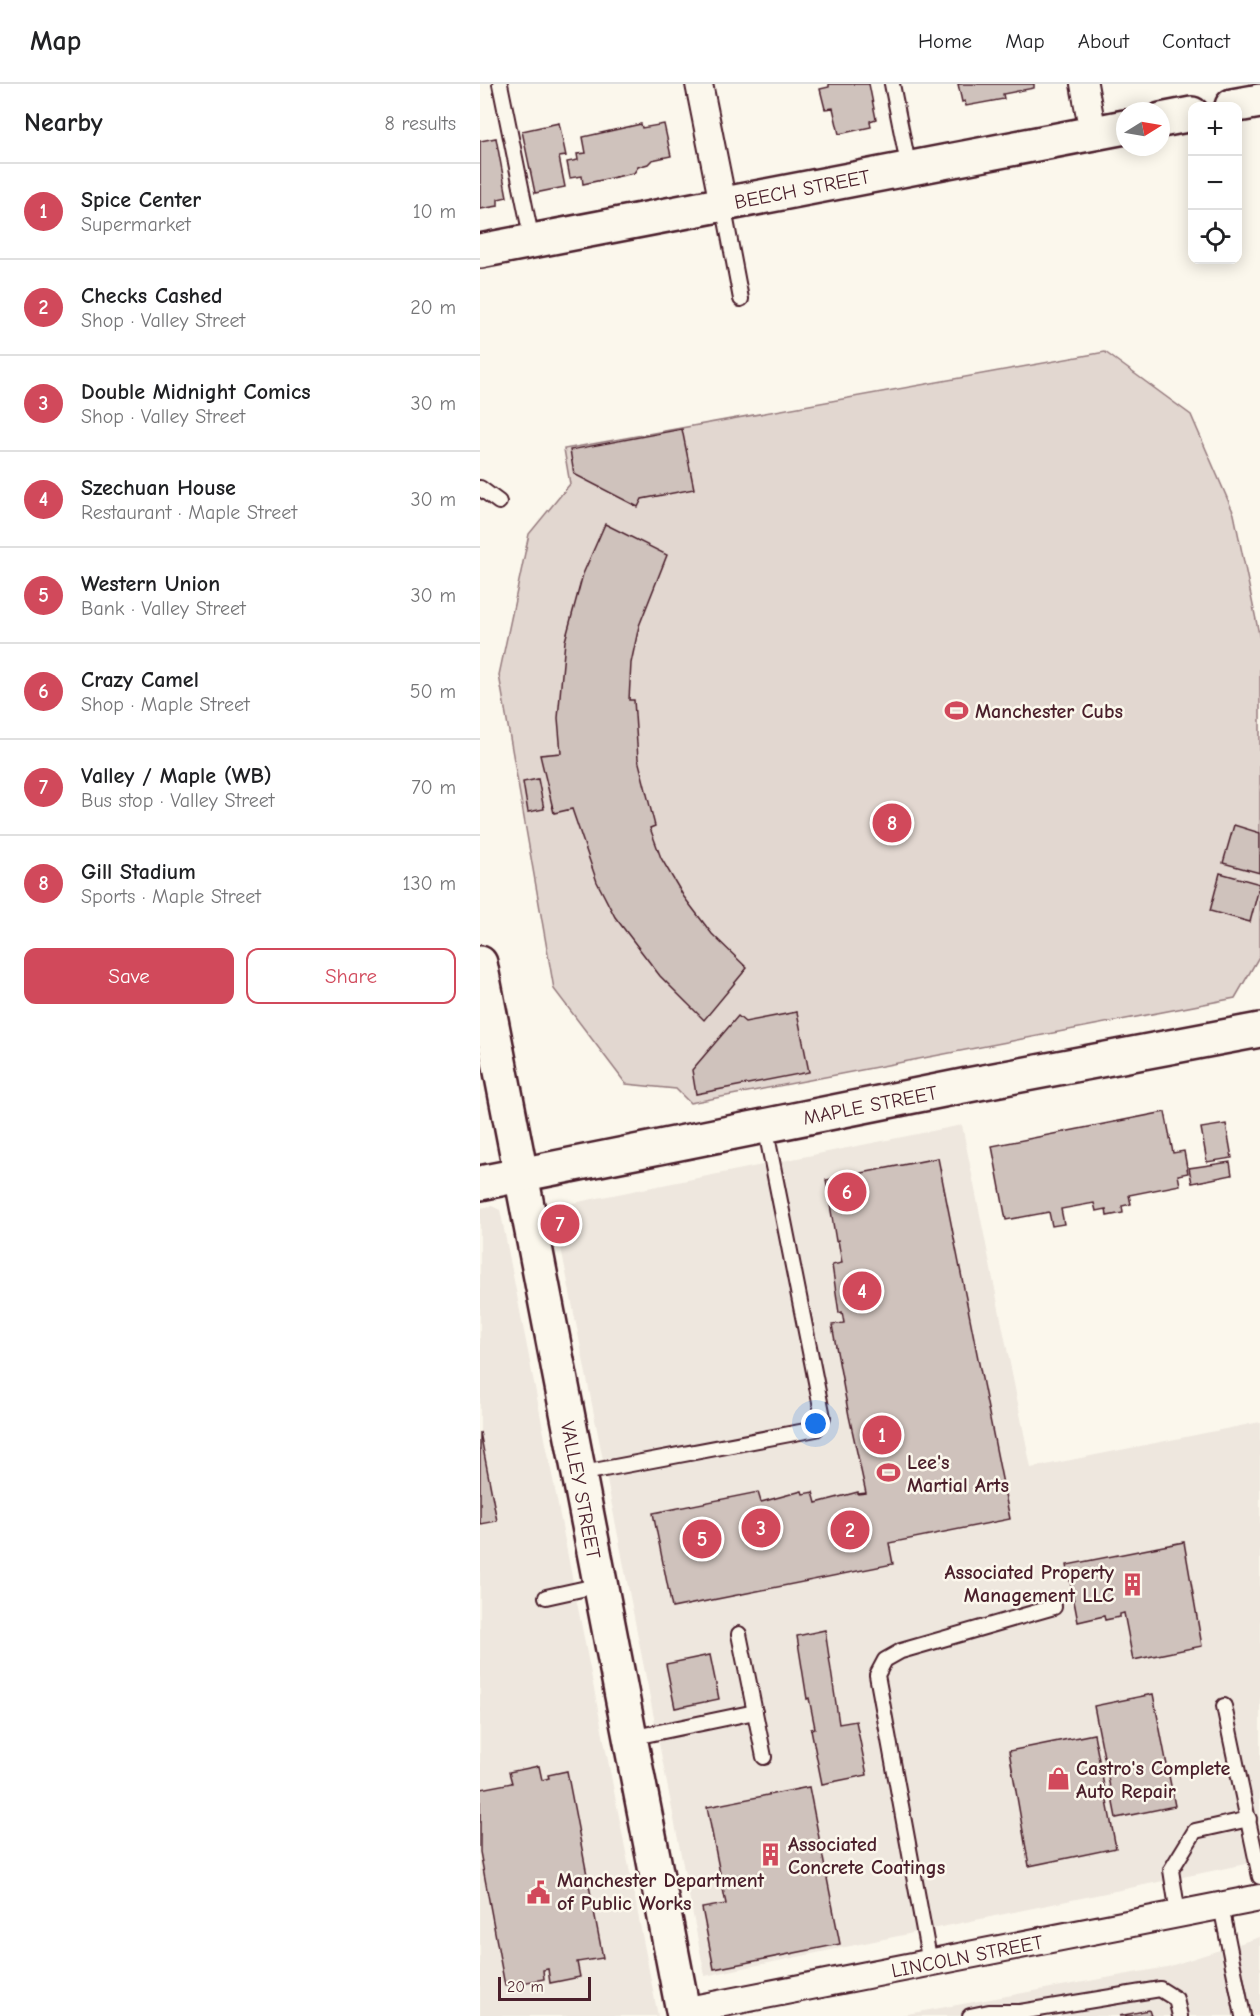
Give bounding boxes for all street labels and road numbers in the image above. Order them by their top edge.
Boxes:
street label: BEECH STREET [732,165,872,214]
street label: MAPLE STREET [801,1081,940,1130]
street label: VALLEY STREET [556,1419,605,1561]
street label: LINCOLN STREET [889,1930,1045,1982]

